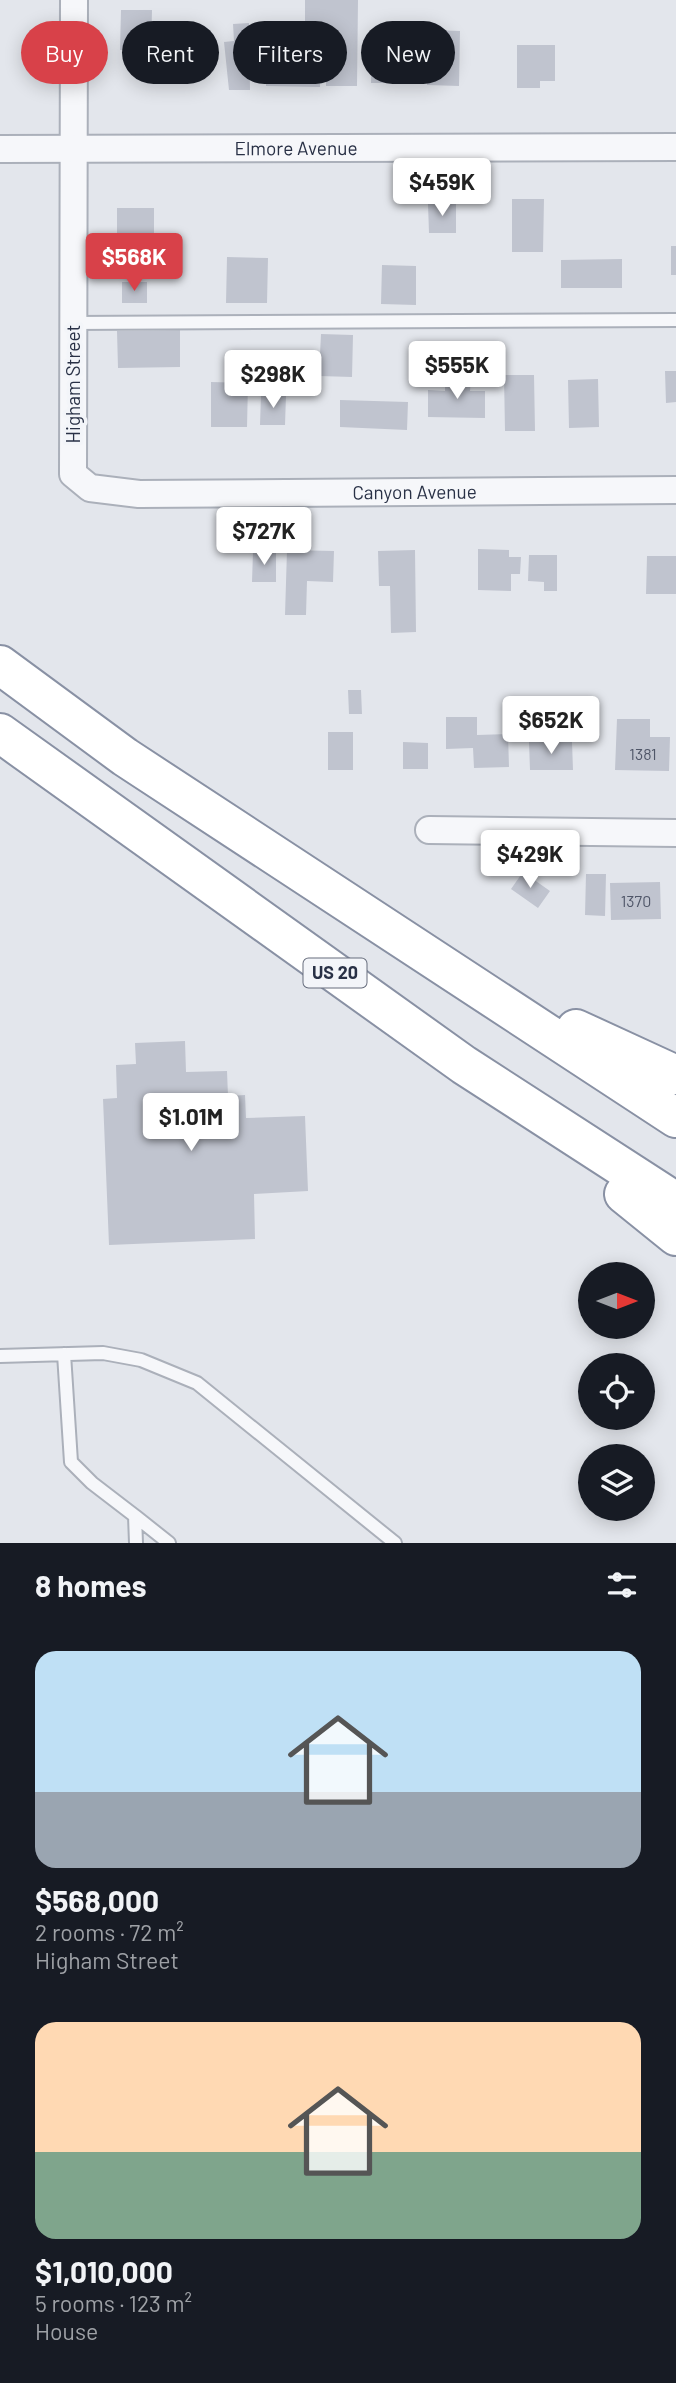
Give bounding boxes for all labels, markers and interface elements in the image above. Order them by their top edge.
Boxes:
chip: Buy [21,21,108,84]
chip: Rent [122,21,219,84]
chip: Filters [233,21,347,84]
chip: New [361,21,455,84]
street label: Elmore Avenue [234,136,358,159]
pin: $459K [393,158,491,218]
text: $459K [409,167,475,195]
pin: $568K [85,233,183,293]
text: $568K [102,242,166,270]
street label: Higham Street [61,325,84,443]
pin: $555K [408,342,506,401]
pin: $298K [224,350,322,410]
text: $555K [425,350,489,378]
text: $298K [240,359,306,387]
street label: Canyon Avenue [352,479,477,503]
pin: $727K [215,508,313,567]
text: $727K [232,516,296,544]
pin: $652K [502,696,600,756]
text: $652K [518,705,584,733]
house number: 1381 [629,744,657,763]
pin: $429K [481,830,579,890]
text: $429K [497,839,563,867]
house number: 1370 [621,891,651,910]
road number: US 20 [304,958,366,988]
pin: $1.01M [134,1094,248,1153]
text: $1.01M [159,1102,223,1130]
north arrow [578,1262,654,1339]
map controls [578,1262,655,1521]
button: locate [578,1353,655,1430]
button: layers [578,1444,655,1521]
icon: filters [603,1566,641,1604]
text: 8 homes [35,1567,146,1603]
icon: home [275,1697,401,1823]
text: $568,000 [35,1882,159,1918]
text: 2 rooms · 72 m² [35,1918,184,1946]
text: Higham Street [35,1946,179,1974]
icon: home [275,2068,401,2194]
text: $1,010,000 [35,2253,173,2289]
text: 5 rooms · 123 m² [35,2289,192,2317]
text: House [35,2317,98,2345]

